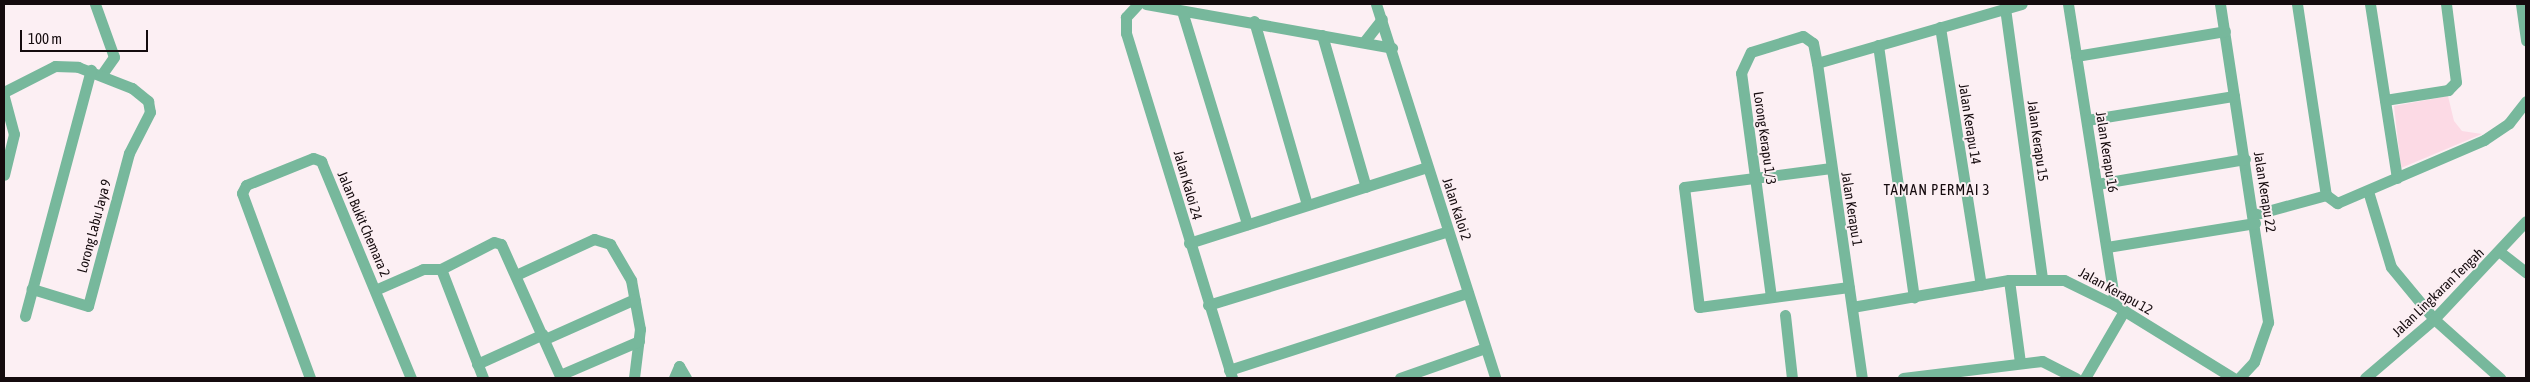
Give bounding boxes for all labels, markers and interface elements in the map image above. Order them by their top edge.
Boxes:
scale bar [22,20,150,52]
text: 100 m [28,30,62,47]
street label: Jalan Kerapu 14 [1955,82,1985,166]
street label: Lorong Kerapu 1/3 [1750,90,1780,186]
street label: Jalan Kerapu 15 [2024,99,2052,183]
street label: Jalan Kerapu 16 [2092,110,2122,194]
street label: Jalan Kaloi 24 [1170,148,1206,222]
street label: Jalan Kerapu 22 [2250,150,2280,234]
street label: Jalan Bukit Chemara 2 [334,169,394,279]
street label: Jalan Kerapu 1 [1838,171,1866,247]
street label: Jalan Kaloi 2 [1439,176,1475,242]
street label: Lorong Labu Jaya 9 [73,177,115,275]
district label: TAMAN PERMAI 3 [1882,181,1992,199]
street label: Jalan Lingkaran Tengah [2389,244,2487,340]
street label: Jalan Kerapu 12 [2076,264,2156,318]

